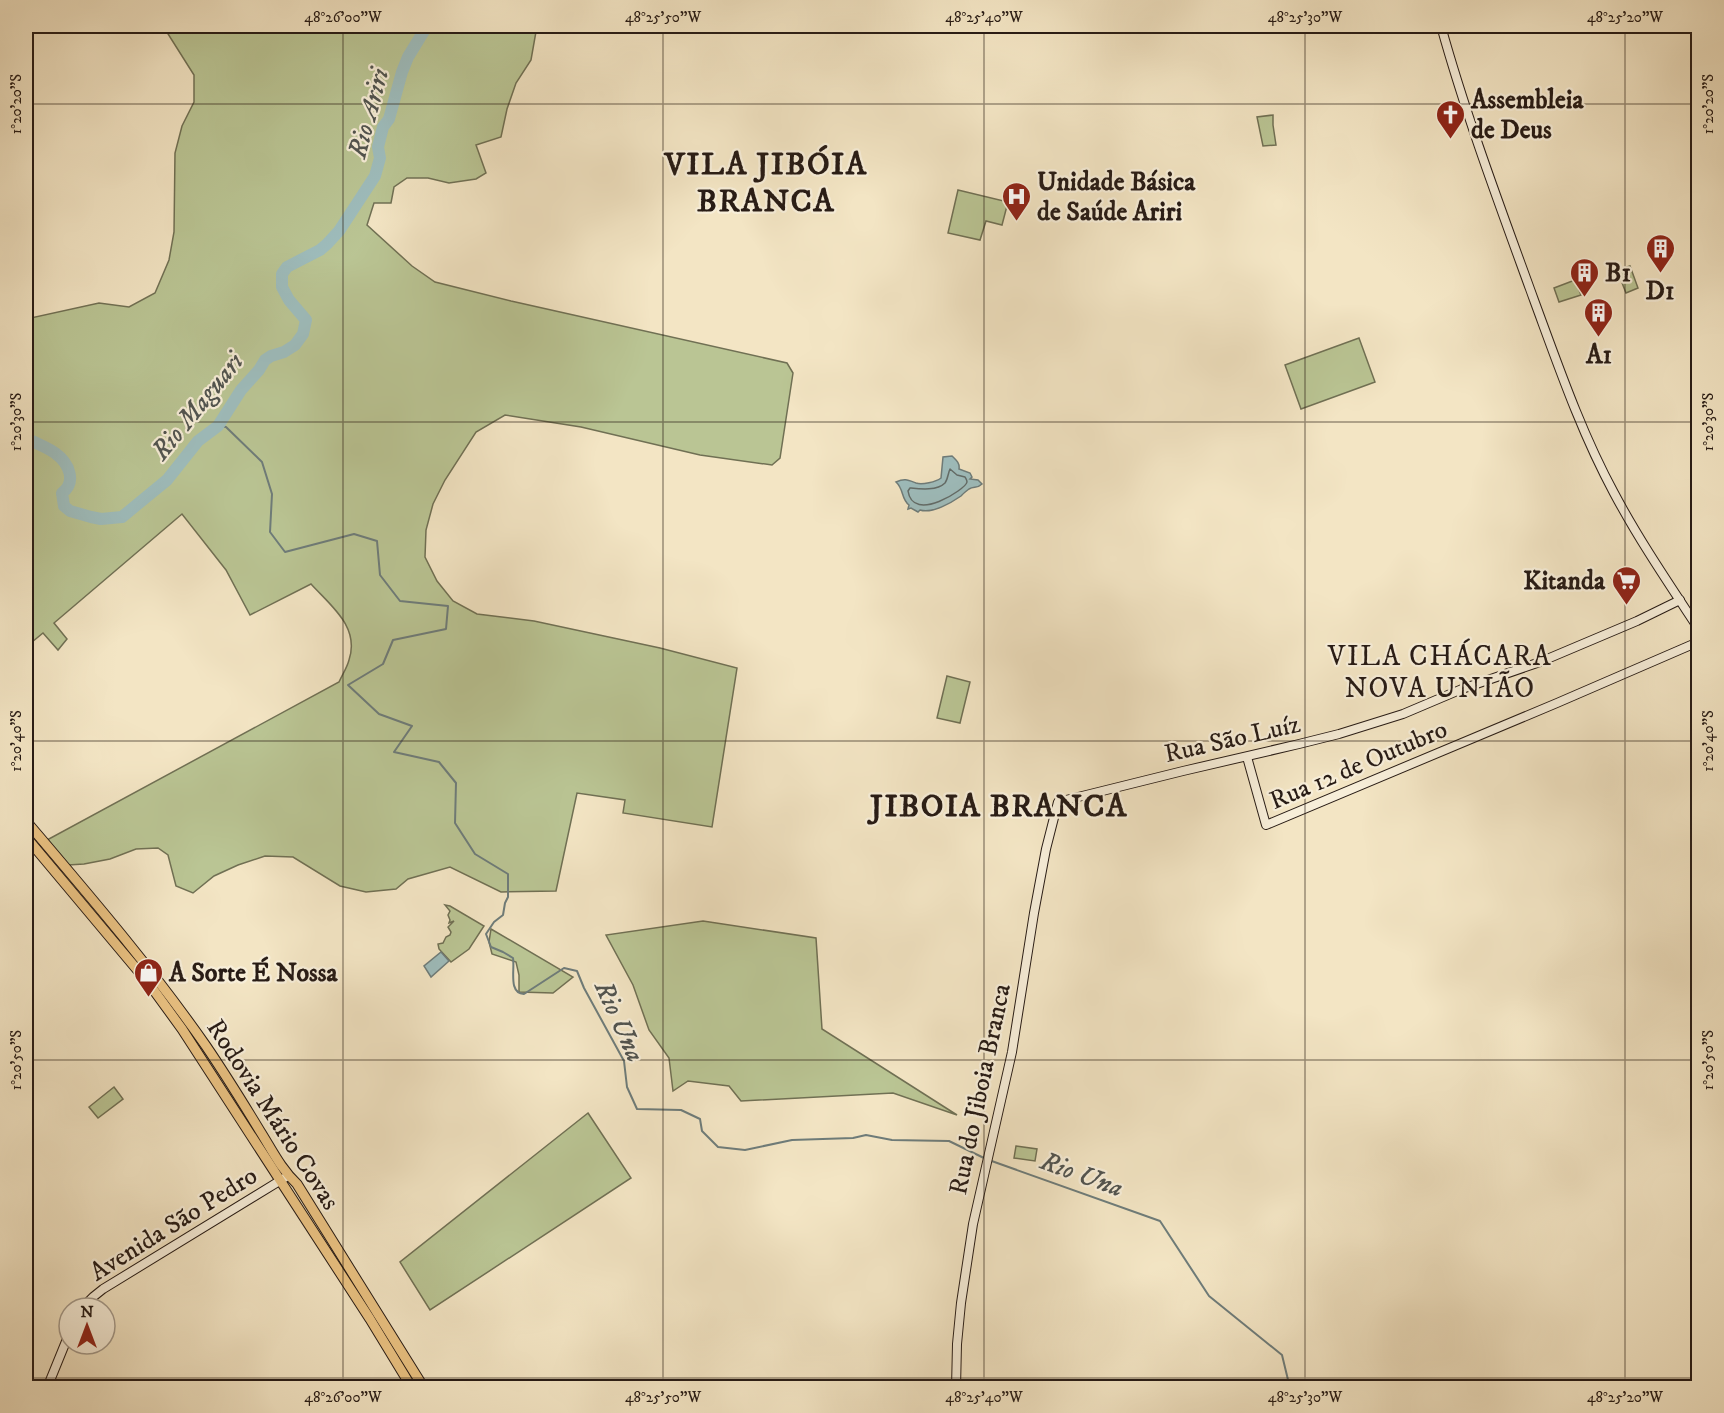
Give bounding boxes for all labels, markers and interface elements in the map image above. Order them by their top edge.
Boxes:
text: 48°26'00"W [304,8,382,27]
text: 48°25'50"W [625,8,701,27]
text: 48°25'40"W [945,8,1023,27]
text: 48°25'30"W [1268,8,1342,27]
text: 48°25'20"W [1587,8,1663,27]
water label: Rio Ariri [340,63,398,163]
text: 1°20'20"S [7,74,26,134]
text: 1°20'20"S [1699,74,1718,134]
place label: Assembleia de Deus [1470,84,1584,147]
church icon: Assembleia de Deus [1434,98,1466,140]
district label: VILA JIBÓIA BRANCA [662,144,868,222]
place label: Unidade Básica de Saúde Ariri [1037,166,1196,229]
hospital icon: Unidade Básica de Saúde Ariri [1000,180,1032,222]
building icon: D1 [1644,232,1676,274]
building icon: B1 [1568,256,1600,298]
place label: B1 [1605,257,1631,290]
place label: D1 [1646,275,1674,308]
building icon: A1 [1583,296,1615,338]
place label: A1 [1585,339,1612,372]
water label: Rio Maguari [143,344,253,468]
text: 1°20'30"S [7,393,26,451]
text: 1°20'30"S [1699,393,1718,451]
supermarket icon: Kitanda [1610,564,1642,606]
place label: Kitanda [1523,565,1606,598]
district label: VILA CHÁCARA NOVA UNIÃO [1327,638,1552,706]
street label: Rua São Luíz [1161,708,1304,771]
text: 1°20'40"S [7,710,26,772]
text: 1°20'40"S [1699,710,1718,772]
street label: Rua 12 de Outubro [1265,713,1452,818]
district label: JIBOIA BRANCA [867,787,1128,827]
shop icon: A Sorte É Nossa [132,956,164,998]
place label: A Sorte É Nossa [168,956,338,990]
water label: Rio Una [586,974,652,1067]
street label: Rua do Jiboia Branca [942,981,1019,1198]
street label: Rodovia Mário Covas [199,1013,347,1216]
text: 1°20'50"S [7,1030,26,1090]
text: 1°20'50"S [1699,1030,1718,1090]
water label: Rio Una [1035,1144,1128,1206]
street label: Avenida São Pedro [84,1159,264,1289]
north arrow [57,1296,117,1356]
text: N [80,1302,94,1322]
text: 48°26'00"W [304,1388,382,1407]
text: 48°25'50"W [625,1388,701,1407]
text: 48°25'40"W [945,1388,1023,1407]
text: 48°25'30"W [1268,1388,1342,1407]
text: 48°25'20"W [1587,1388,1663,1407]

